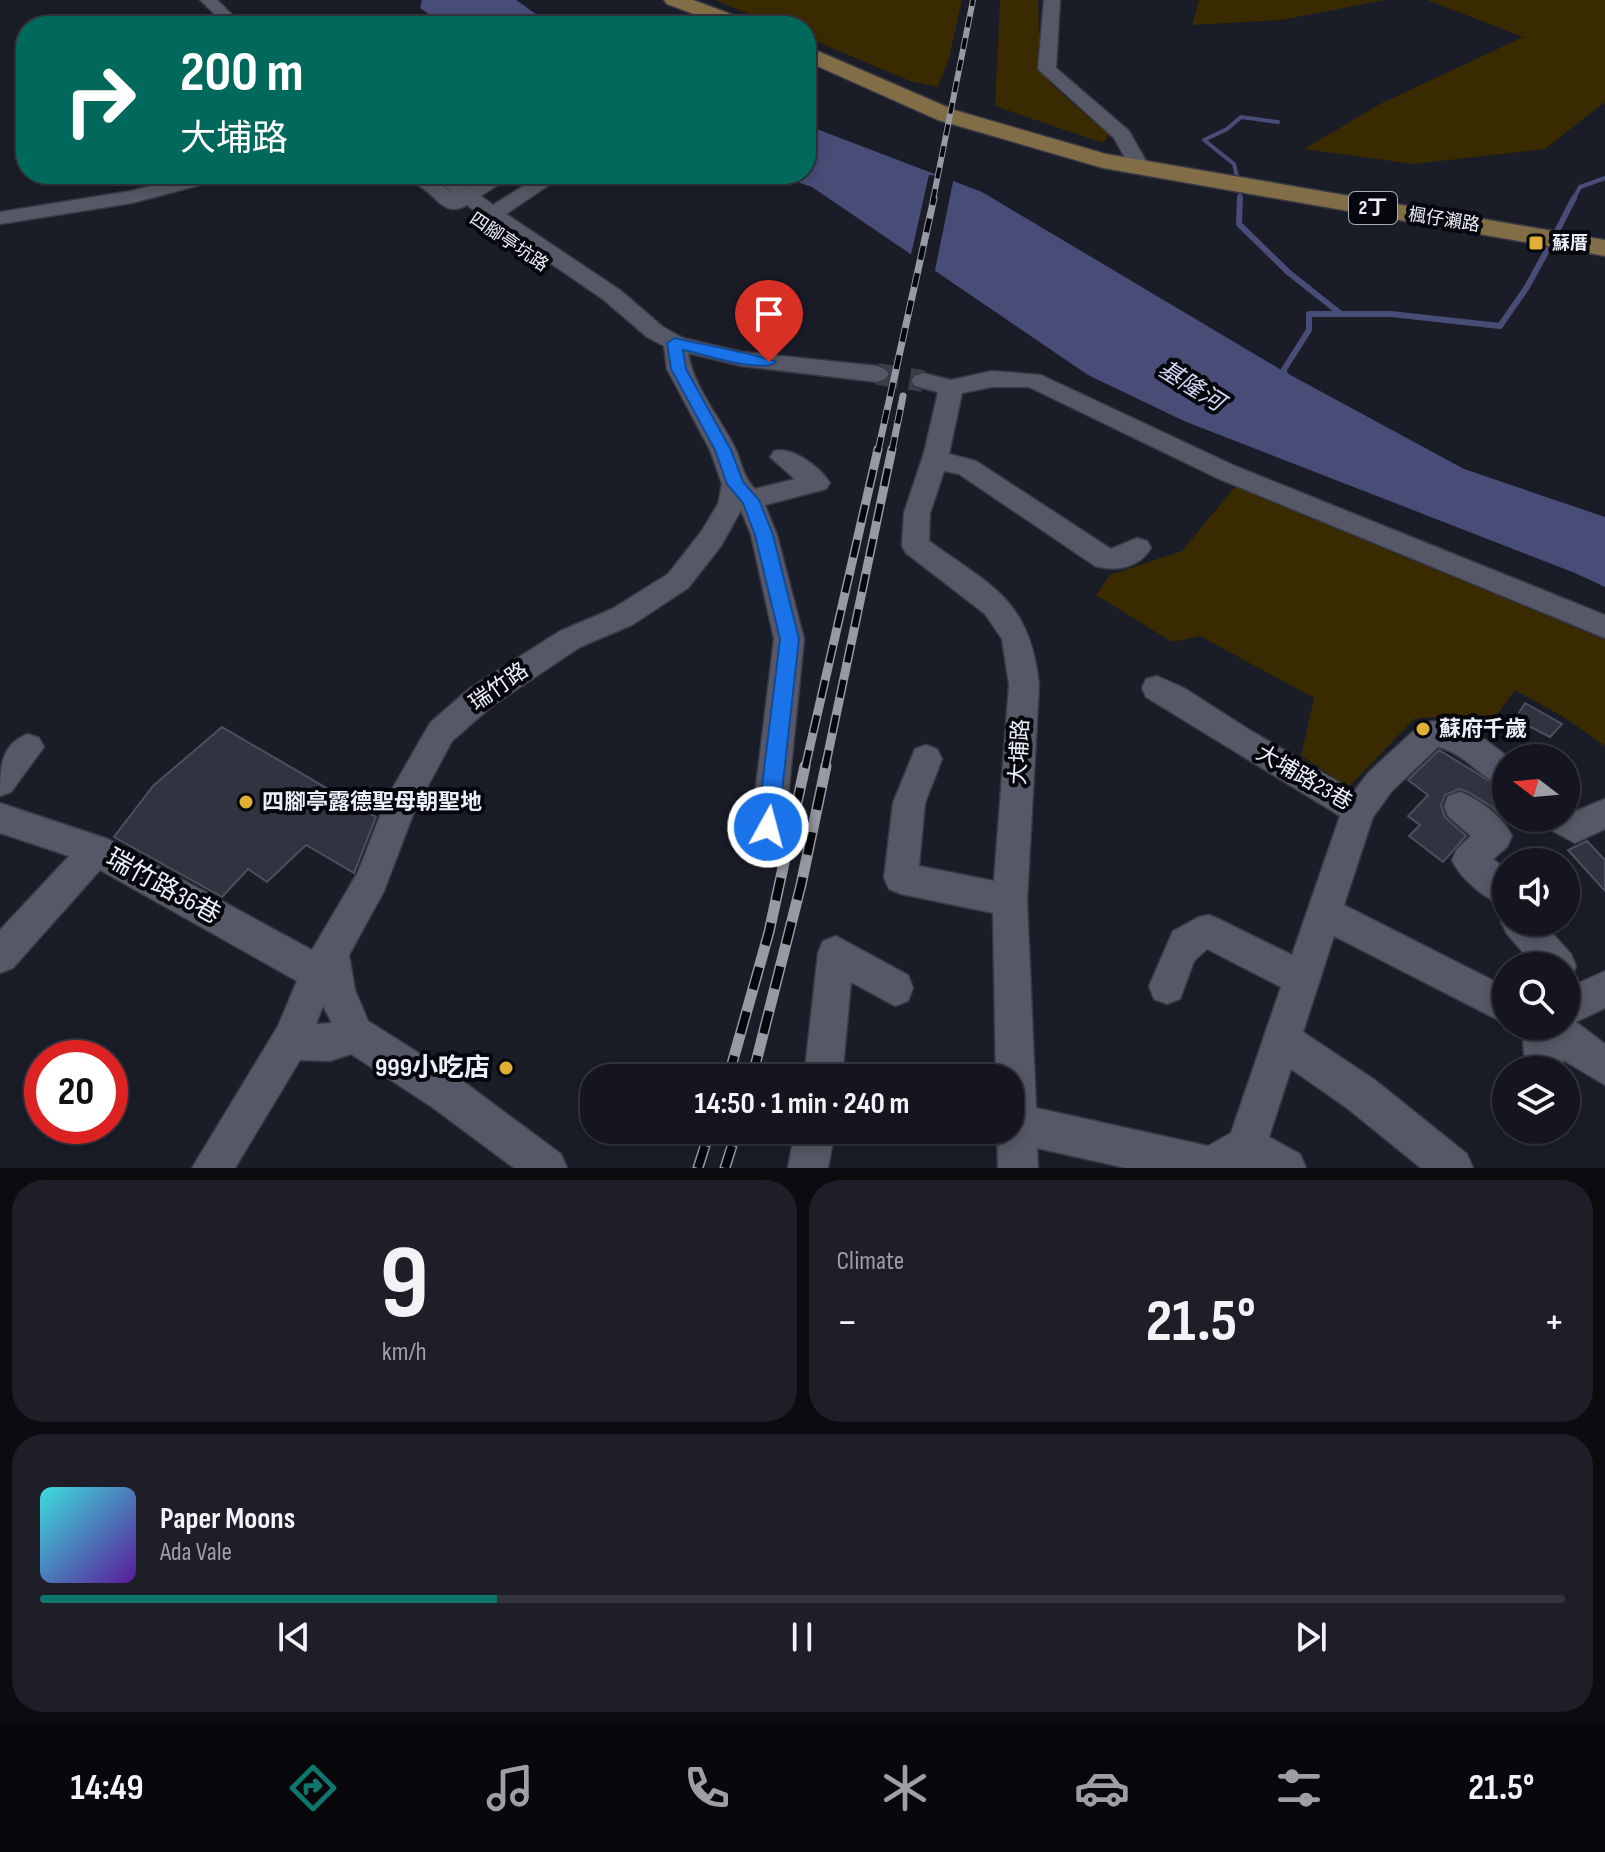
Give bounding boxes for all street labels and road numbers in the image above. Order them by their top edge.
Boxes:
road number: 2丁 [1349,192,1397,224]
street label: 楓仔瀨路 [1407,204,1481,236]
street label: 四腳亭坑路 [466,208,552,276]
street label: 瑞竹路 [464,657,534,717]
street label: 大埔路 [1005,718,1035,786]
street label: 大埔路23巷 [1251,740,1357,816]
street label: 瑞竹路36巷 [100,843,226,931]

